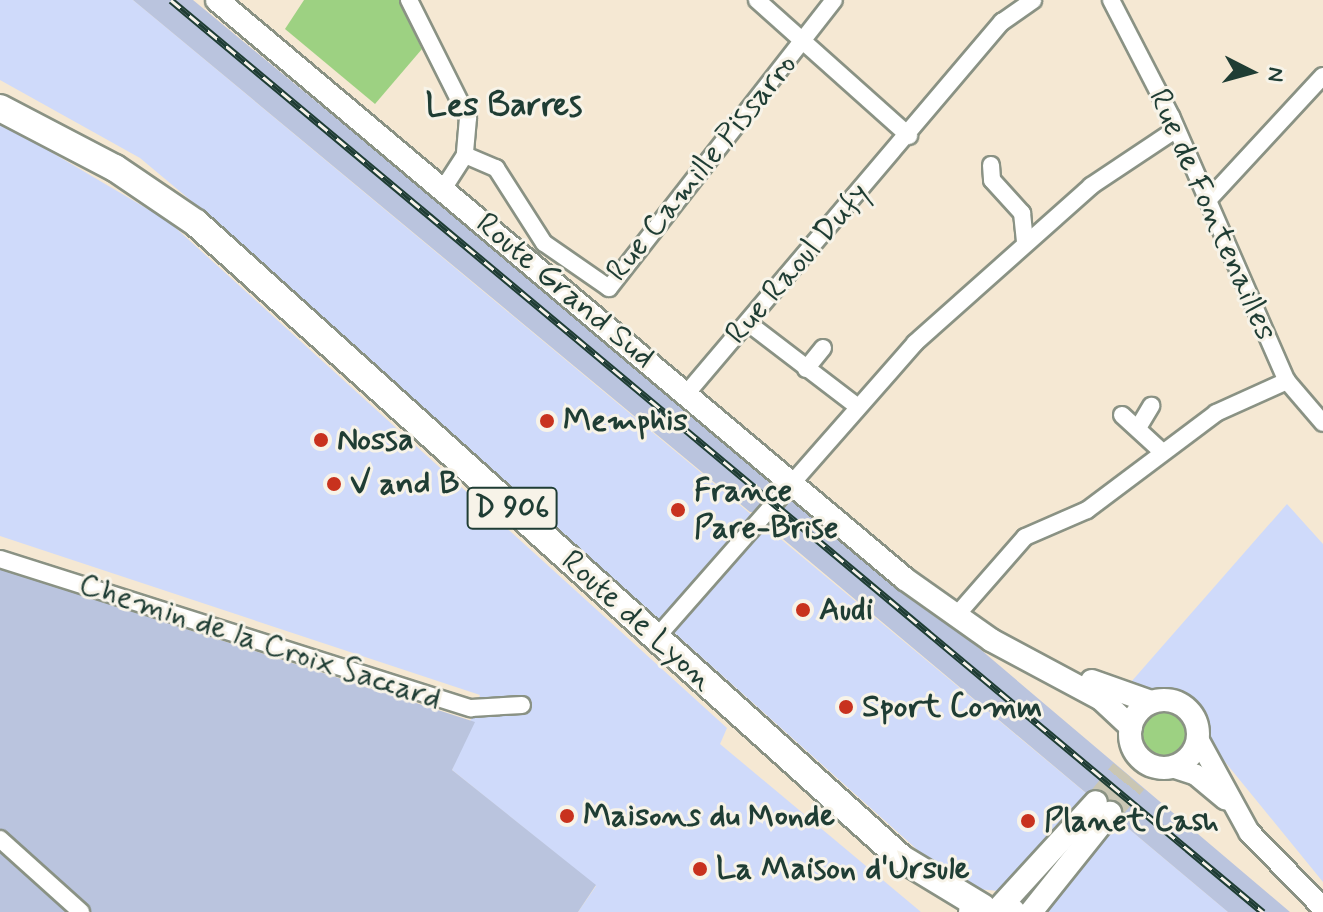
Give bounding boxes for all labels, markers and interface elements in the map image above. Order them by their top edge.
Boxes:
north arrow [1211,32,1291,112]
street label: Rue Camille Pissarro [600,48,804,288]
text: N [1260,66,1290,83]
district label: Les Barres [423,86,585,126]
street label: Rue de Fontenailles [1142,89,1282,341]
street label: Rue Raoul Dufy [717,174,879,354]
street label: Route Grand Sud [466,204,664,378]
place label: Memphis [563,402,688,440]
marker: Memphis [538,412,556,430]
place label: Nossa [337,421,414,459]
marker: Nossa [312,431,330,449]
place label: V and B [350,465,457,503]
place label: France Pare-Brise [694,473,838,548]
marker: V and B [325,475,343,493]
road number: D 906 [466,482,558,534]
marker: France Pare-Brise [669,501,687,519]
street label: Route de Lyon [553,543,721,699]
street label: Chemin de la Croix Saccard [73,565,447,719]
place label: Audi [819,591,873,629]
marker: Audi [794,601,812,619]
place label: Sport Comm [862,688,1051,726]
marker: Sport Comm [837,698,855,716]
place label: Maisons du Monde [583,797,838,835]
place label: Planet Cash [1044,802,1220,840]
marker: Maisons du Monde [558,807,576,825]
marker: Planet Cash [1019,812,1037,830]
place label: La Maison d'Ursule [716,850,976,888]
marker: La Maison d'Ursule [691,860,709,878]

